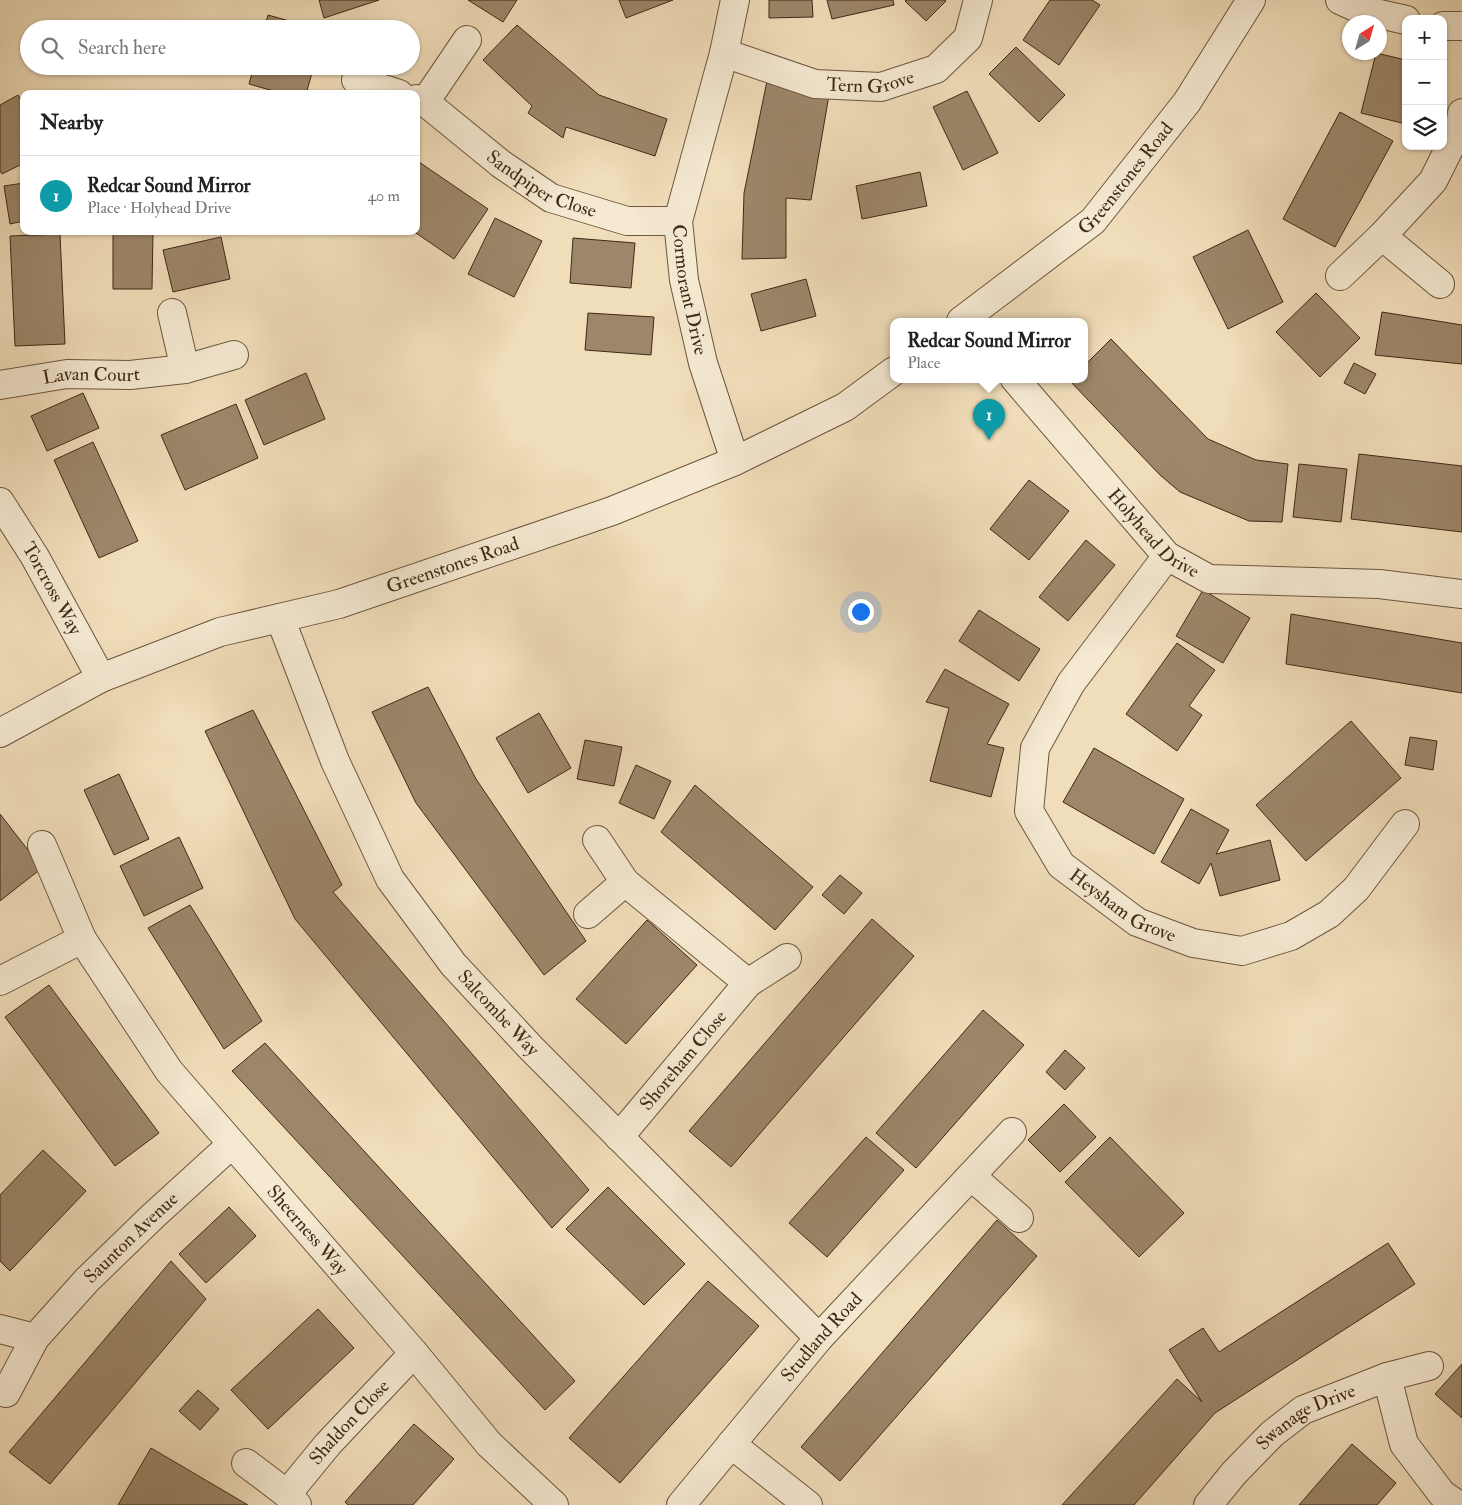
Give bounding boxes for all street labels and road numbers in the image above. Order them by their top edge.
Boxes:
street label: Tern Grove [826,65,917,99]
street label: Greenstones Road [1073,117,1179,240]
street label: Sandpiper Close [481,145,599,223]
street label: Cormorant Drive [666,223,713,357]
street label: Lavan Court [41,362,141,390]
street label: Holyhead Drive [1102,483,1203,583]
street label: Greenstones Road [383,531,523,599]
street label: Torcross Way [17,538,87,640]
street label: Heysham Grove [1064,863,1179,948]
street label: Salcombe Way [452,965,545,1062]
street label: Shoreham Close [634,1005,732,1115]
street label: Sheerness Way [261,1180,353,1281]
street label: Saunton Avenue [79,1187,183,1289]
street label: Studland Road [776,1287,868,1387]
street label: Shaldon Close [304,1375,395,1470]
street label: Swanage Drive [1251,1379,1359,1455]

